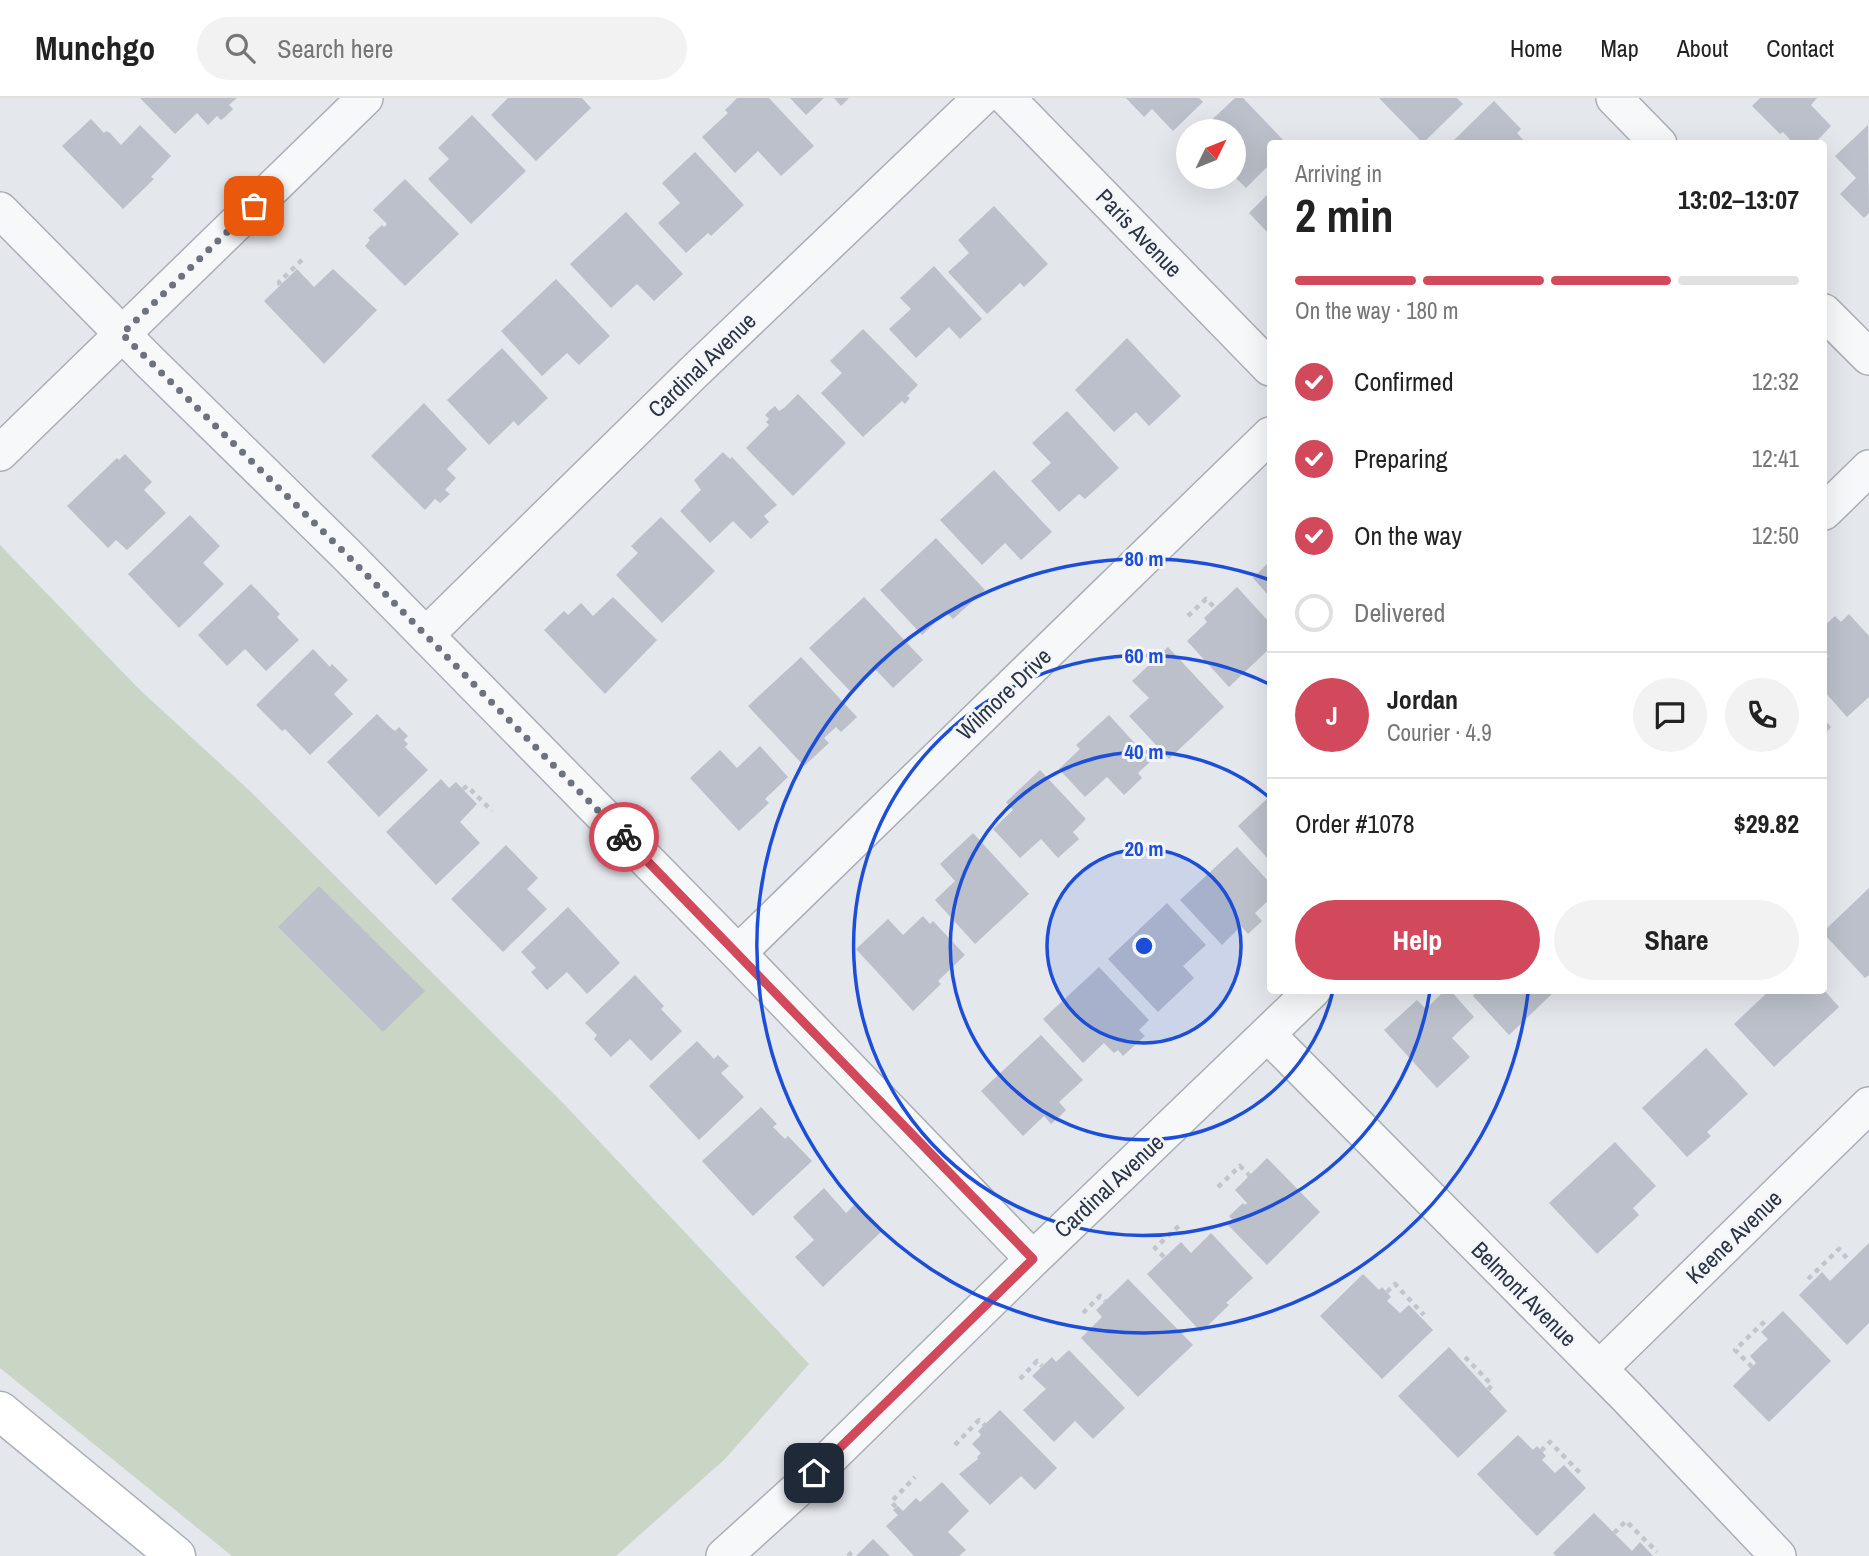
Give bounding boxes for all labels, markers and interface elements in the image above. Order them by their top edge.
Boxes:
search box [197,17,687,80]
text: Munchgo [35,26,155,70]
icon: search [221,29,259,67]
text: Search here [277,31,393,66]
text: Home [1510,32,1562,64]
text: Map [1600,32,1639,64]
text: About [1677,32,1728,64]
text: Contact [1766,32,1834,64]
north arrow [1176,119,1246,189]
map controls [1176,119,1246,189]
text: Arriving in [1295,158,1382,189]
pin [224,176,284,236]
street label: Paris Avenue [1089,182,1189,284]
text: 13:02–13:07 [1678,182,1799,217]
text: 2 min [1295,184,1394,246]
icon: bag [235,187,273,225]
text: On the way · 180 m [1295,295,1459,326]
street label: Cardinal Avenue [641,305,762,424]
icon: check [1295,363,1333,401]
text: Confirmed [1354,364,1454,399]
text: 12:32 [1752,366,1799,397]
icon: check [1295,440,1333,478]
text: Preparing [1354,441,1448,476]
text: 12:41 [1752,443,1799,474]
icon: check [1295,517,1333,555]
text: On the way [1354,518,1462,553]
text: 12:50 [1752,520,1799,551]
text: 80 m [1124,544,1164,573]
text: Delivered [1354,595,1445,630]
street label: Wilmore Drive [950,641,1058,747]
text: 60 m [1124,641,1164,670]
button: chat [1633,678,1707,752]
button: phone [1725,678,1799,752]
text: Jordan [1387,682,1458,717]
text: J [1326,698,1338,733]
text: Courier · 4.9 [1387,717,1492,748]
text: 40 m [1124,737,1164,766]
courier [589,802,659,872]
text: Order #1078 [1295,806,1415,841]
text: $29.82 [1734,806,1799,841]
icon: bike [605,818,643,856]
text: 20 m [1124,834,1164,863]
button: Help [1295,900,1540,980]
button: Share [1554,900,1799,980]
centre of rings [1132,934,1156,958]
street label: Cardinal Avenue [1047,1127,1170,1244]
street label: Keene Avenue [1679,1183,1788,1290]
street label: Belmont Avenue [1465,1234,1584,1353]
pin [784,1443,844,1503]
icon: home [795,1454,833,1492]

